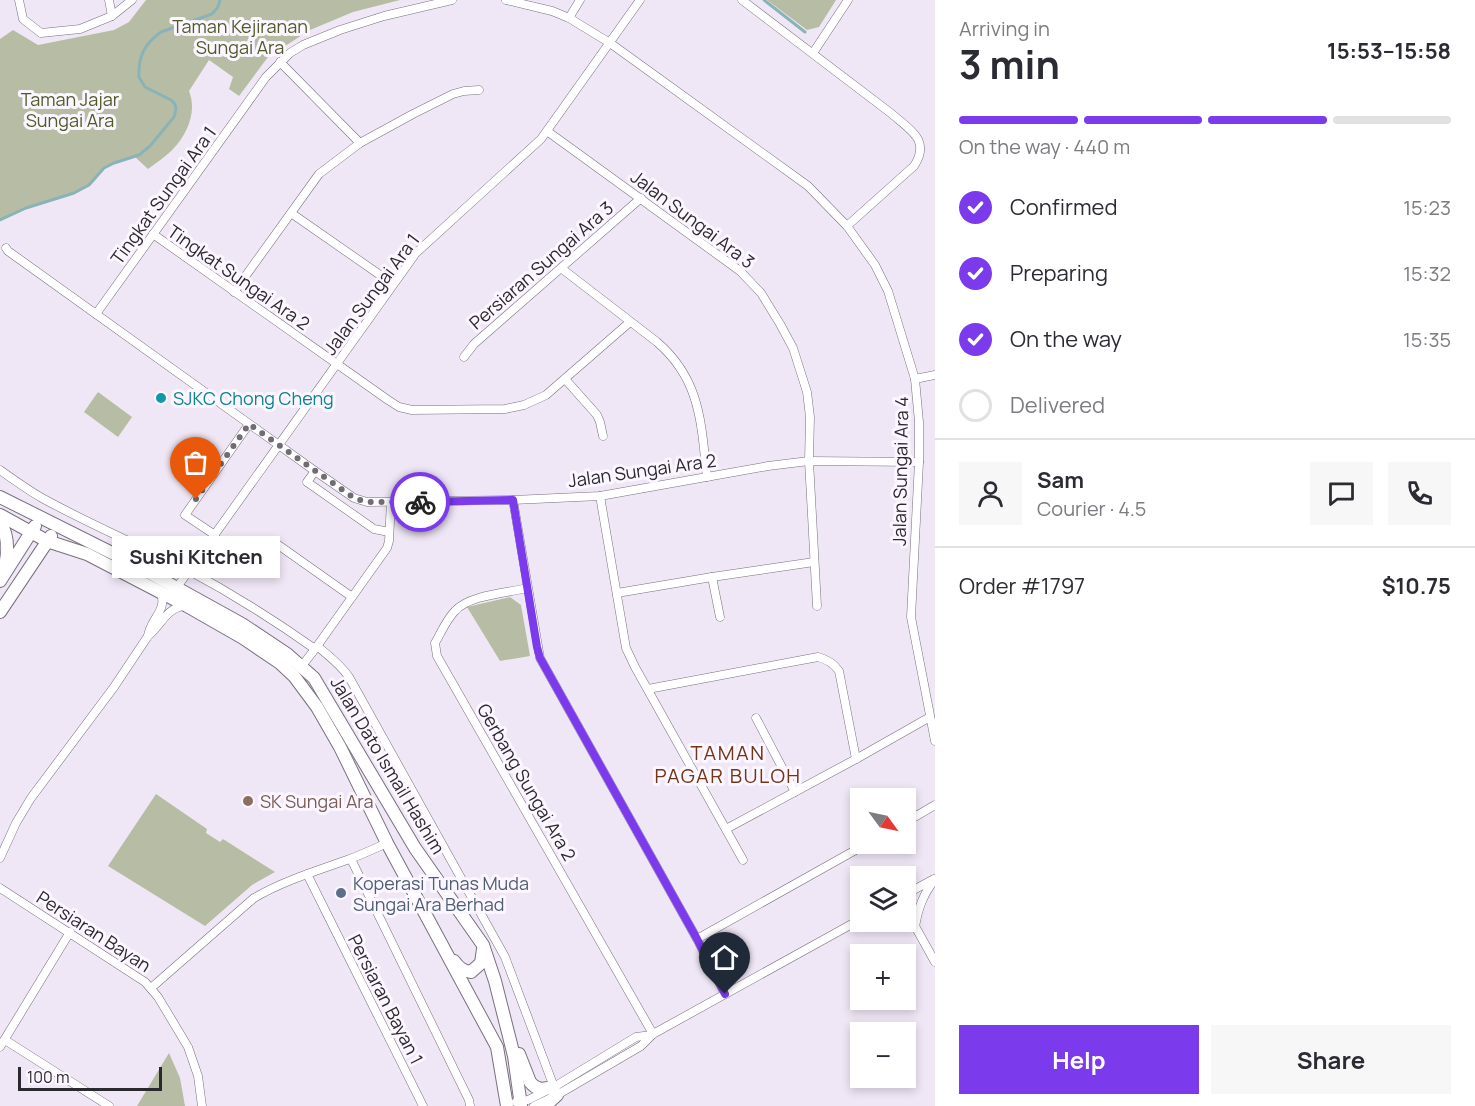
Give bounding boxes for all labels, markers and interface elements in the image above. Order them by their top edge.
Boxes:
park label: Taman Kejiranan Sungai Ara [172,14,308,59]
text: Arriving in [959,15,1050,42]
text: 15:53–15:58 [1327,36,1451,66]
text: 3 min [959,37,1060,91]
park label: Taman Jajar Sungai Ara [21,87,120,132]
street label: Tingkat Sungai Ara 1 [105,121,221,269]
text: On the way · 440 m [959,133,1130,160]
street label: Jalan Sungai Ara 3 [626,165,760,273]
icon: check [959,191,992,224]
text: Confirmed [1010,192,1118,222]
text: 15:23 [1403,194,1451,221]
street label: Persiaran Sungai Ara 3 [464,196,618,334]
street label: Tingkat Sungai Ara 2 [163,219,315,335]
street label: Jalan Sungai Ara 1 [318,229,424,359]
icon: check [959,257,992,290]
text: Preparing [1010,258,1108,288]
text: 15:32 [1403,260,1451,287]
icon: check [959,323,992,356]
text: On the way [1010,324,1122,354]
text: 15:35 [1403,326,1451,353]
place label: SJKC Chong Cheng [173,386,334,410]
text: Delivered [1010,390,1105,420]
marker: SJKC Chong Cheng [154,391,168,405]
street label: Jalan Sungai Ara 4 [887,396,913,546]
pin [170,437,221,499]
icon: bag [179,446,212,479]
street label: Jalan Sungai Ara 2 [566,448,718,492]
button: person [959,462,1022,525]
button: chat [1310,462,1373,525]
button: phone [1388,462,1451,525]
text: Sam [1037,465,1084,495]
courier [390,472,450,532]
icon: bike [404,486,437,519]
text: Courier · 4.5 [1037,495,1146,522]
callout: Sushi Kitchen [112,535,280,577]
text: Sushi Kitchen [129,543,263,570]
text: Order #1797 [959,571,1085,601]
text: $10.75 [1382,571,1451,601]
street label: Jalan Dato Ismail Hashim [325,672,451,858]
street label: Gerbang Sungai Ara 2 [472,699,582,865]
district label: TAMAN PAGAR BULOH [654,739,802,789]
north arrow [850,788,916,854]
map controls [850,788,916,1088]
place label: SK Sungai Ara [260,789,374,813]
marker: SK Sungai Ara [241,794,255,808]
button: layers [850,866,916,932]
place label: Koperasi Tunas Muda Sungai Ara Berhad [353,871,529,916]
street label: Persiaran Bayan [32,885,156,977]
marker: Koperasi Tunas Muda Sungai Ara Berhad [334,886,348,900]
street label: Persiaran Bayan 1 [343,930,429,1068]
pin [699,932,750,994]
icon: home [708,941,741,974]
button: + [850,944,916,1010]
button: − [850,1022,916,1088]
button: Help [959,1025,1199,1094]
button: Share [1211,1025,1451,1094]
scale bar [18,1064,162,1092]
text: 100 m [27,1066,70,1088]

